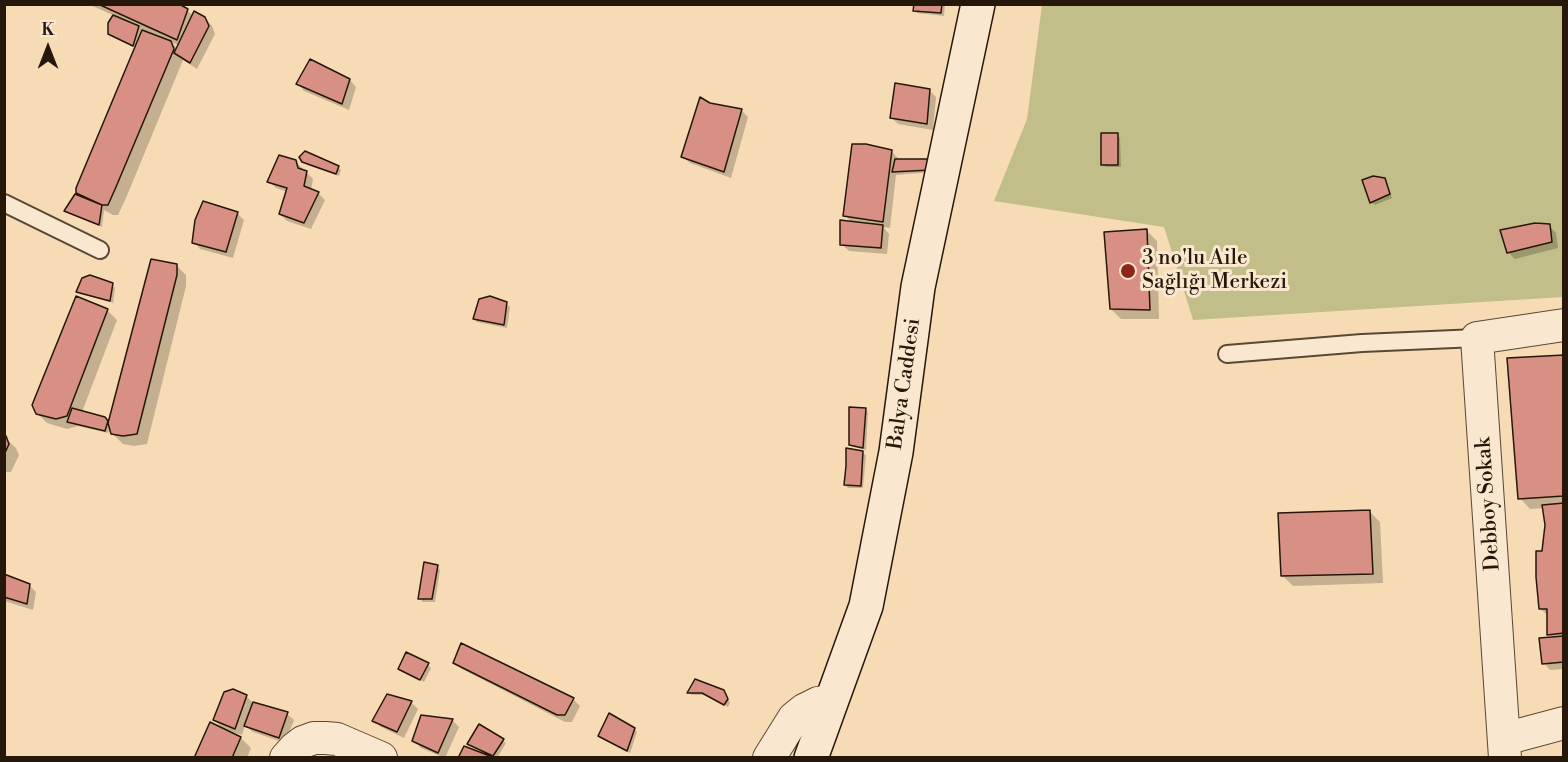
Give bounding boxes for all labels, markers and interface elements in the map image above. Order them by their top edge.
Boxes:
north arrow [18,18,78,78]
text: K [42,20,54,40]
place label: 3 no'lu Aile Sağlığı Merkezi [1142,246,1287,296]
marker: 3 no'lu Aile Sağlığı Merkezi [1119,262,1137,280]
street label: Balya Caddesi [883,317,927,451]
street label: Debboy Sokak [1472,436,1506,572]

